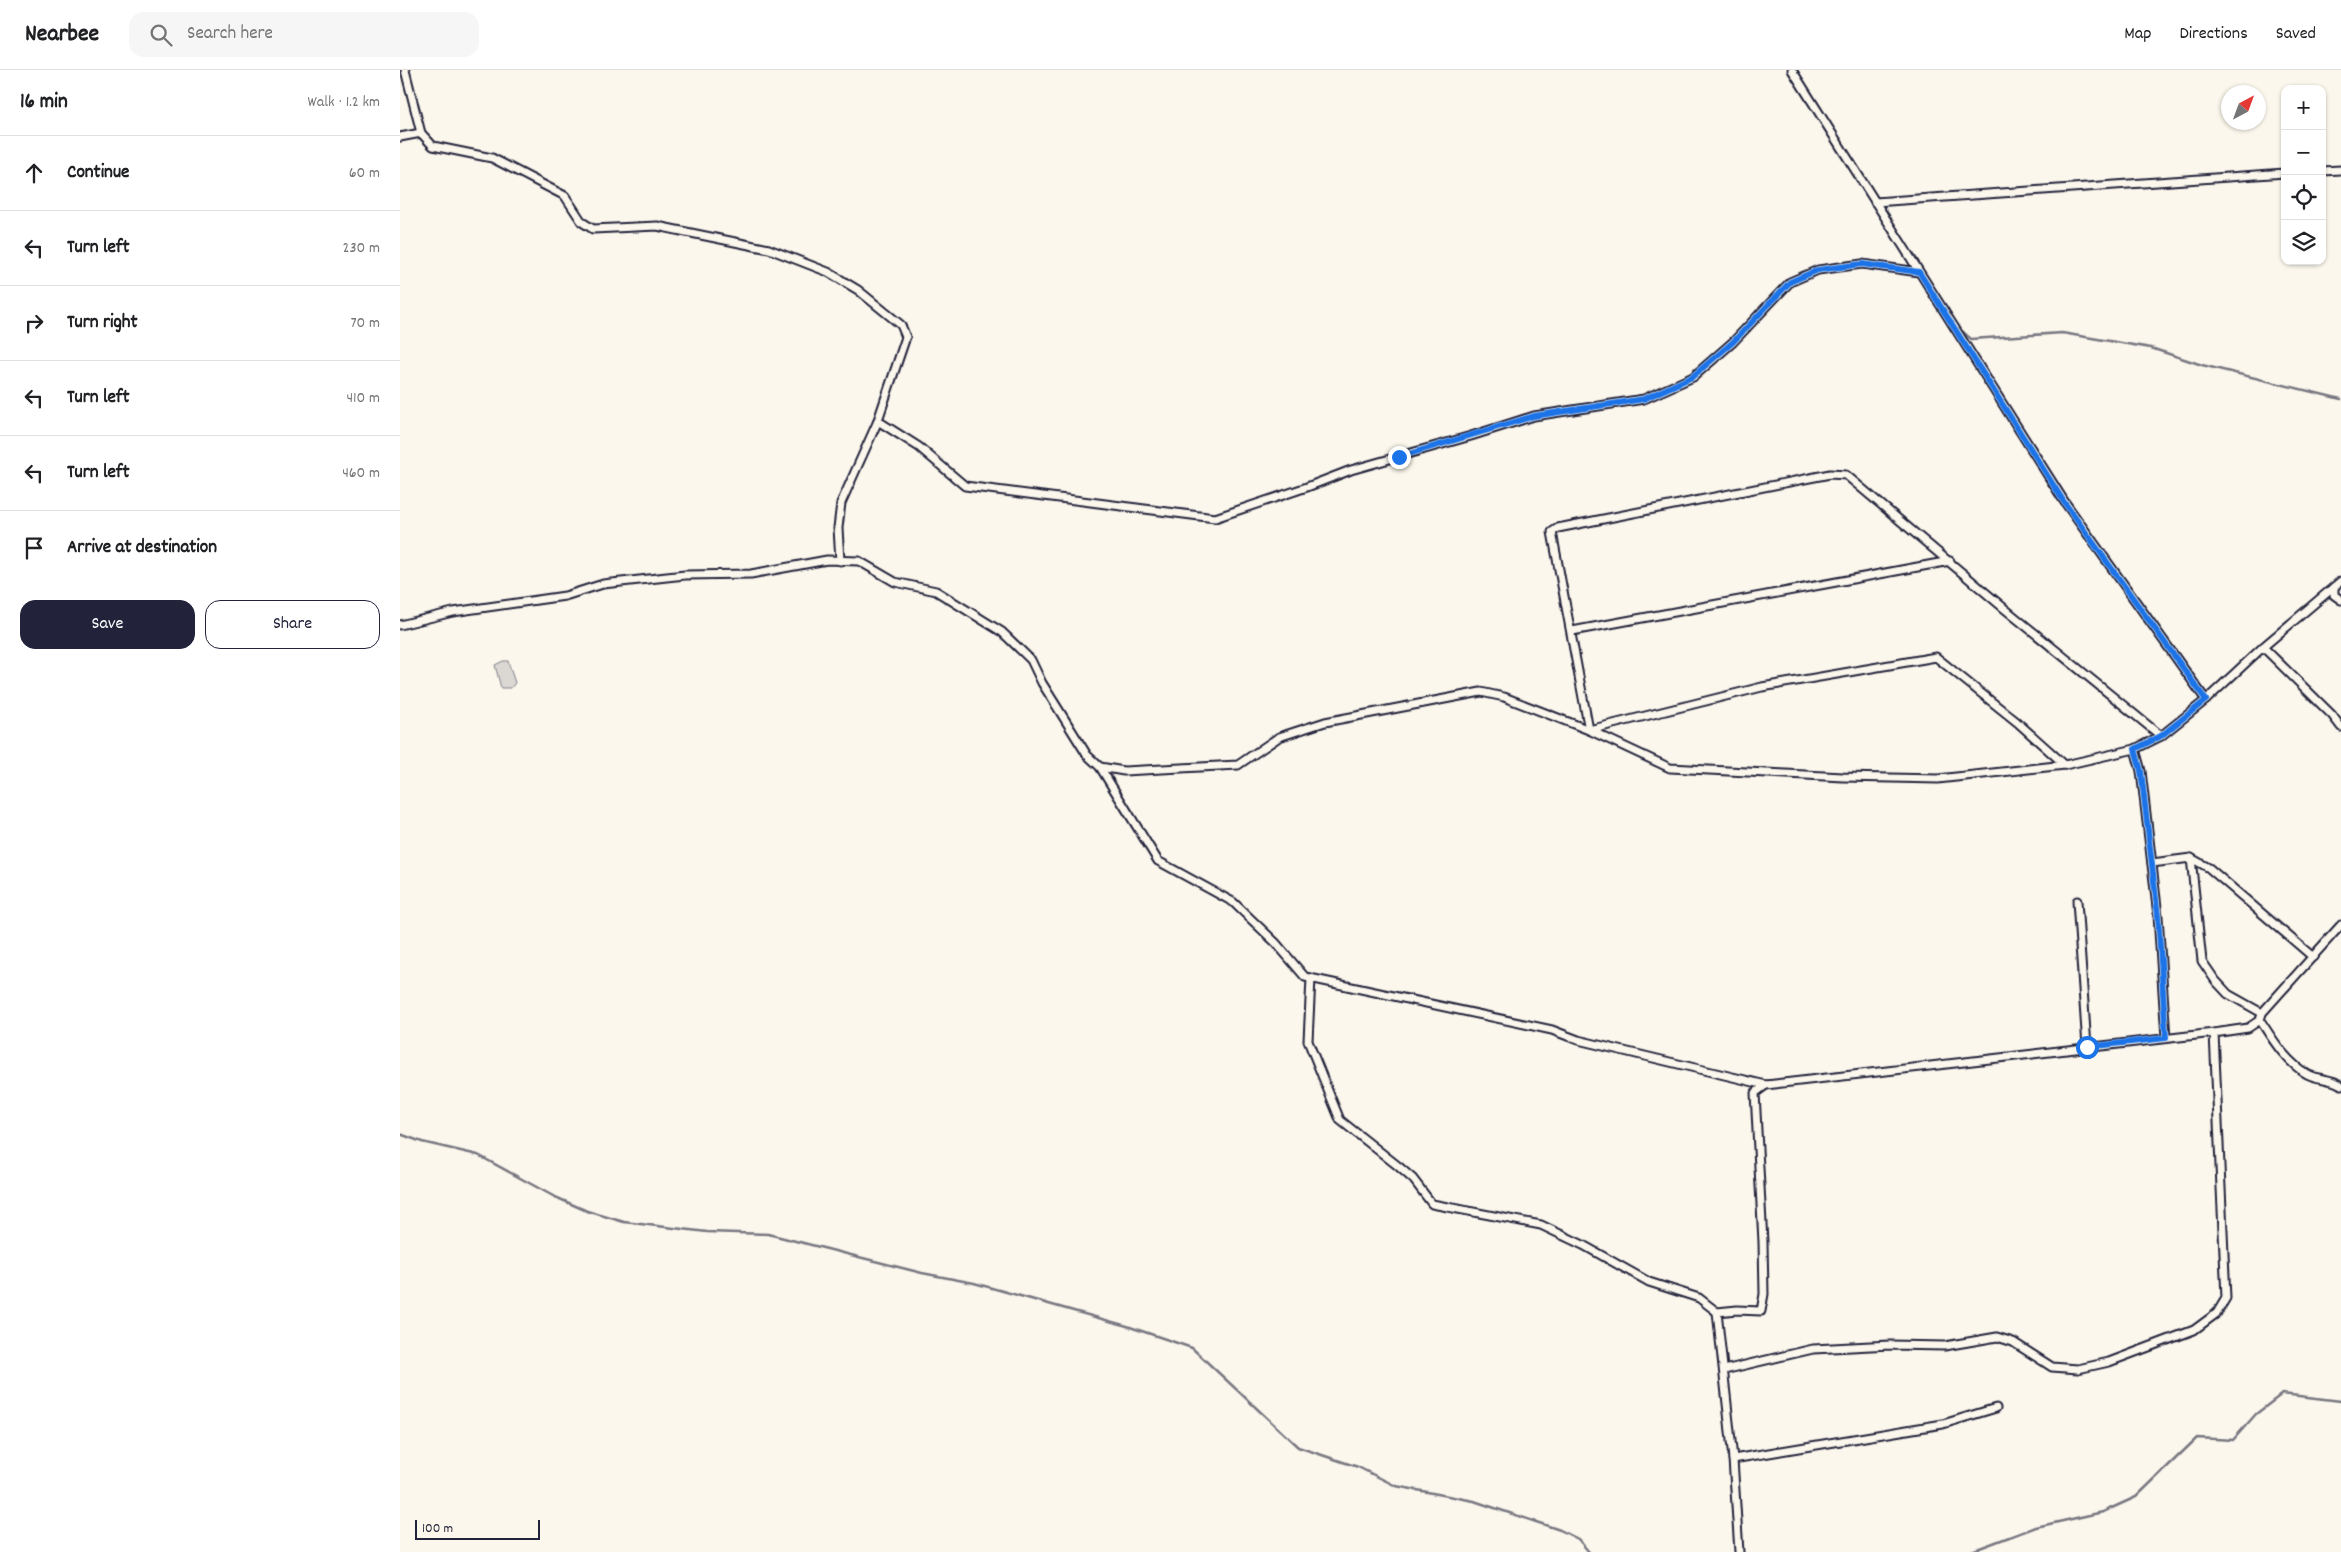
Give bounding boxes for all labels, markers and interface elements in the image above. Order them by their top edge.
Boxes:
search box [129,12,479,57]
text: Nearbee [25,18,99,52]
icon: search [147,21,175,49]
text: Search here [187,21,273,48]
text: Map [2124,22,2151,47]
text: Directions [2179,22,2248,47]
text: Saved [2276,22,2316,47]
north arrow [2221,85,2266,130]
map controls [2281,85,2326,265]
button: + [2281,85,2326,130]
text: 16 min [20,88,68,118]
text: Walk · 1.2 km [308,91,380,114]
button: − [2281,130,2326,175]
icon: ahead [20,159,48,187]
text: Continue [67,160,129,187]
text: 60 m [349,162,380,185]
button: locate [2281,175,2326,220]
button: layers [2281,220,2326,265]
icon: left [20,234,48,262]
text: Turn left [67,235,130,262]
text: 230 m [343,237,380,260]
icon: right [20,309,48,337]
text: Turn right [67,310,138,337]
text: 70 m [350,312,380,335]
icon: left [20,384,48,412]
text: Turn left [67,385,130,412]
text: 410 m [346,387,380,410]
route end [1388,446,1411,469]
icon: left [20,459,48,487]
text: Turn left [67,460,130,487]
text: 460 m [342,462,380,485]
icon: arrive [20,534,48,562]
text: Arrive at destination [67,535,217,562]
button: Save [20,600,195,649]
button: Share [205,600,380,649]
route start [2076,1036,2099,1059]
scale bar [415,1517,540,1540]
text: 100 m [422,1519,453,1539]

